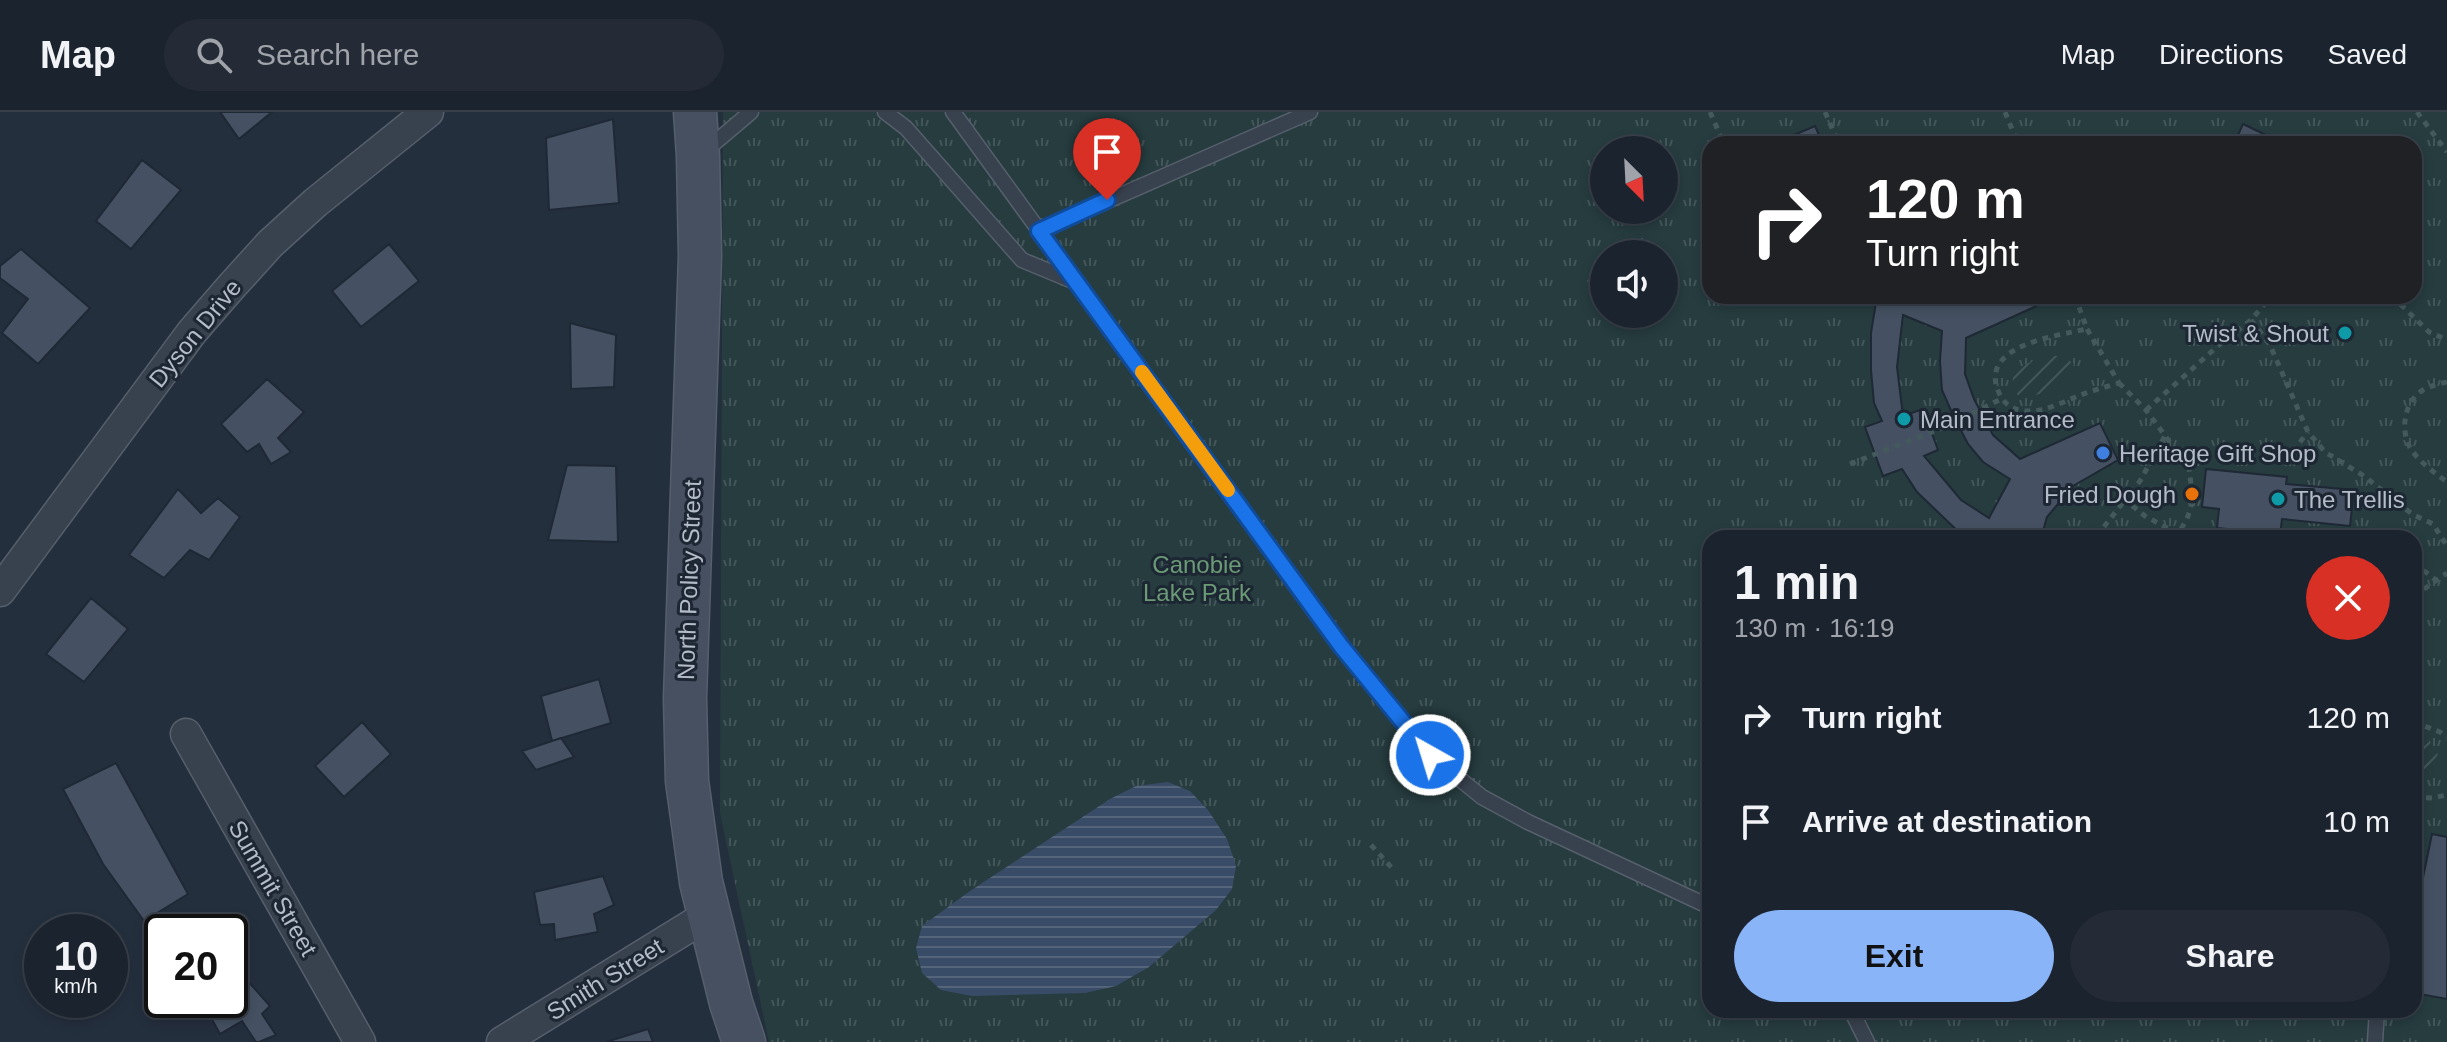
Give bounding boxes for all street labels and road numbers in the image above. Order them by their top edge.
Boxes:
street label: Dyson Drive [143,274,247,392]
street label: North Policy Street [672,479,706,680]
street label: Summit Street [223,815,323,961]
street label: Smith Street [542,932,668,1025]

